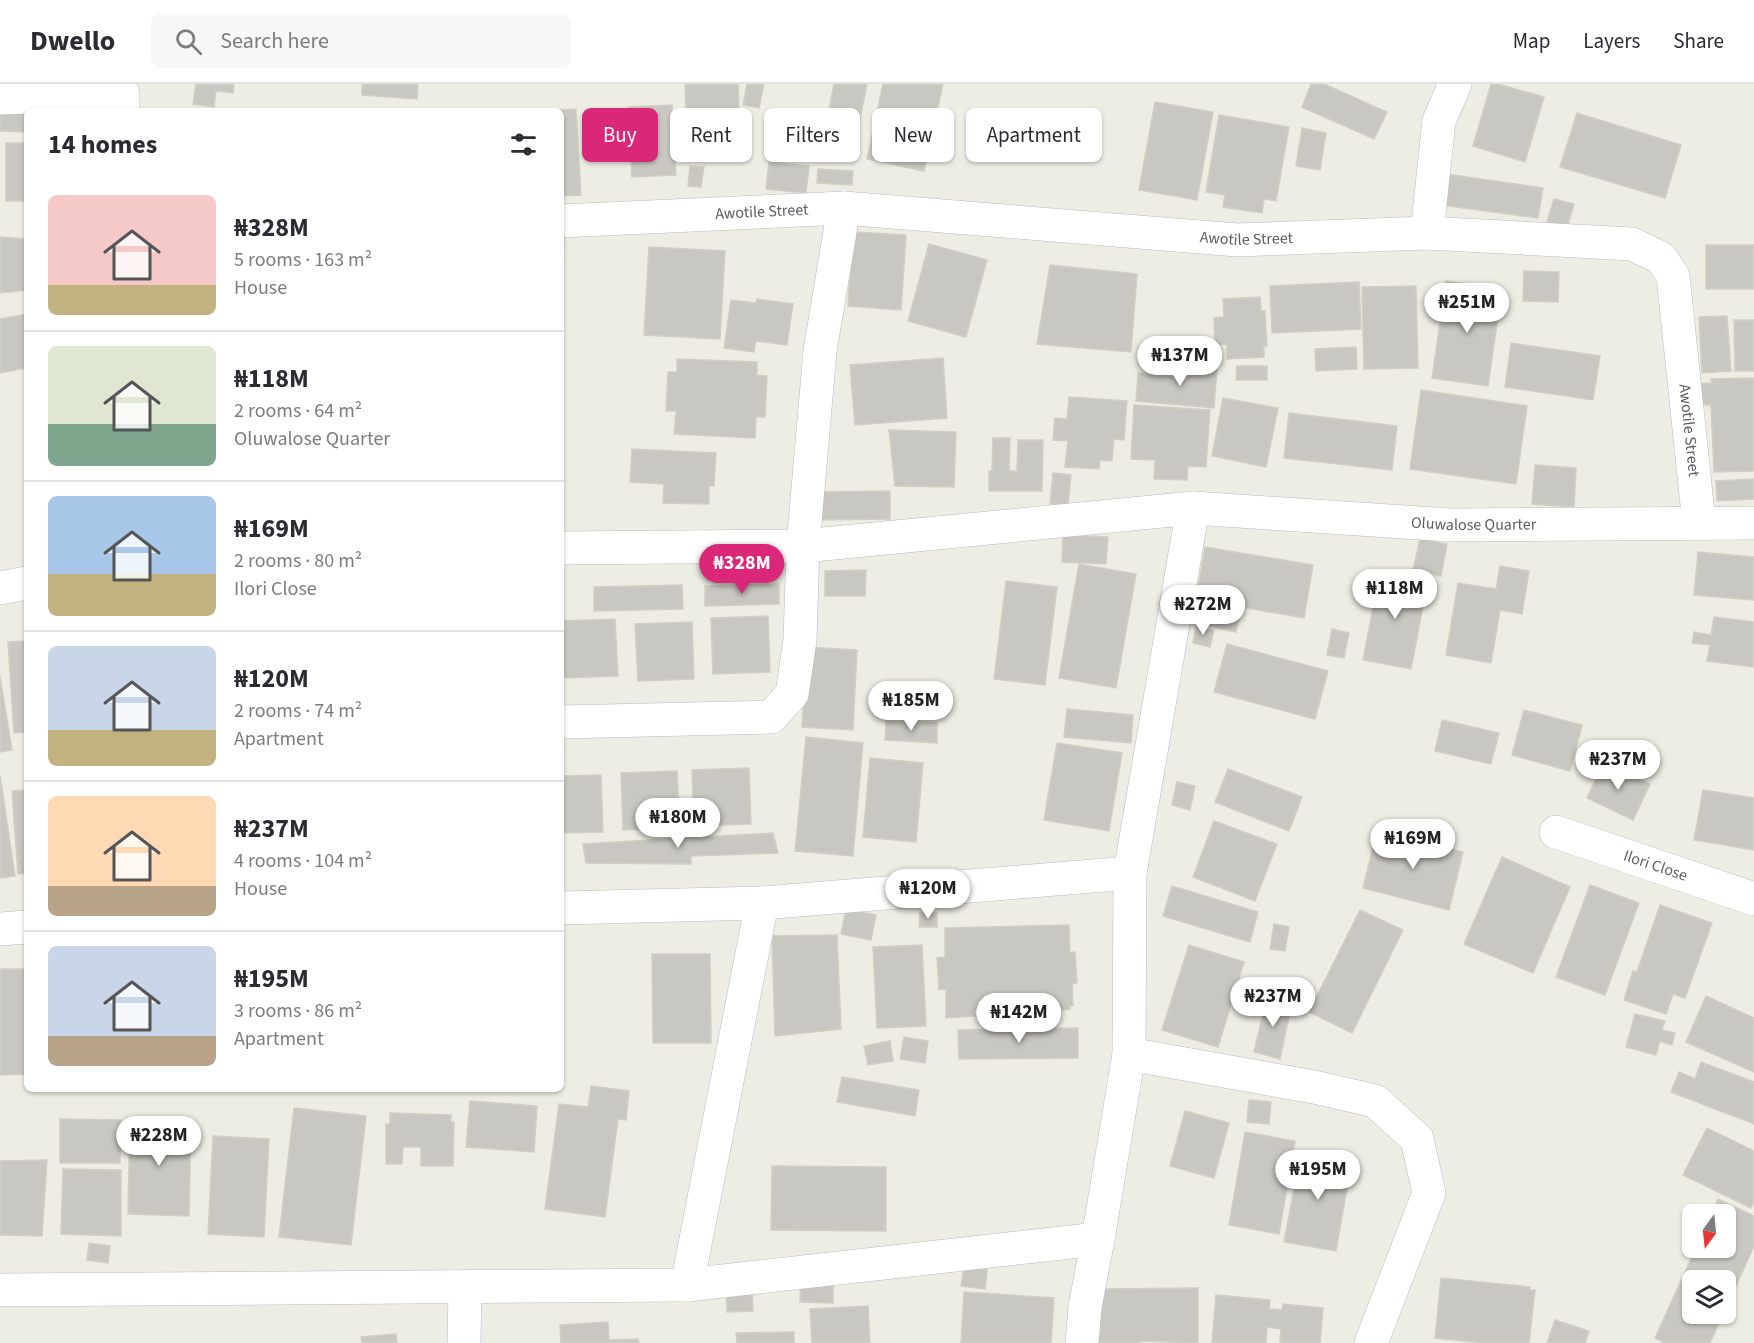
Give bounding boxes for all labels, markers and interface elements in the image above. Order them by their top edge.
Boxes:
search box [151,14,571,68]
text: Dwello [30,21,115,61]
icon: search [172,25,205,58]
text: Search here [220,25,329,57]
text: Map [1513,26,1550,56]
text: Layers [1583,26,1640,56]
text: Share [1673,26,1724,56]
chip: Buy [582,108,658,162]
chip: Rent [670,108,752,162]
chip: Filters [764,108,860,162]
chip: New [872,108,954,162]
chip: Apartment [966,108,1102,162]
text: 14 homes [48,126,157,163]
icon: filters [507,128,540,161]
street label: Awotile Street [715,199,809,225]
text: ₦328M [234,209,309,246]
icon: home [96,219,168,291]
street label: Awotile Street [1199,226,1294,251]
text: 5 rooms · 163 m² [234,246,372,274]
text: House [234,274,287,302]
pin: ₦251M [1425,283,1509,334]
text: ₦251M [1438,288,1496,316]
pin: ₦137M [1138,336,1222,387]
text: ₦137M [1151,341,1209,369]
text: ₦118M [234,360,309,397]
icon: home [96,370,168,442]
street label: Awotile Street [1673,383,1705,478]
text: 2 rooms · 64 m² [234,397,362,425]
text: Oluwalose Quarter [234,425,390,453]
text: ₦169M [234,510,309,547]
street label: Oluwalose Quarter [1410,511,1537,536]
icon: home [96,520,168,592]
pin: ₦328M [700,544,784,595]
text: 2 rooms · 80 m² [234,547,362,575]
text: ₦328M [713,549,771,577]
pin: ₦118M [1353,569,1437,620]
text: ₦118M [1366,574,1424,602]
text: Ilori Close [234,575,317,603]
pin: ₦272M [1161,585,1245,636]
text: ₦272M [1174,590,1232,618]
text: ₦120M [234,660,309,697]
icon: home [96,670,168,742]
pin: ₦185M [869,681,953,732]
text: ₦185M [882,686,940,714]
text: 2 rooms · 74 m² [234,697,362,725]
text: Apartment [234,725,324,753]
pin: ₦237M [1576,740,1660,791]
text: ₦237M [1589,745,1647,773]
pin: ₦180M [636,798,720,849]
text: ₦180M [649,803,707,831]
text: ₦237M [234,810,309,847]
pin: ₦169M [1371,819,1455,870]
icon: home [96,820,168,892]
text: ₦169M [1384,824,1442,852]
street label: Ilori Close [1621,845,1690,887]
text: 4 rooms · 104 m² [234,847,372,875]
pin: ₦120M [886,869,970,920]
text: ₦120M [899,874,957,902]
text: House [234,875,287,903]
text: ₦195M [234,960,309,997]
icon: home [96,970,168,1042]
pin: ₦237M [1231,977,1315,1028]
text: ₦237M [1244,982,1302,1010]
pin: ₦142M [977,993,1061,1044]
text: 3 rooms · 86 m² [234,997,362,1025]
text: ₦142M [990,998,1048,1026]
text: Apartment [234,1025,324,1053]
pin: ₦228M [117,1116,201,1167]
text: ₦228M [130,1121,188,1149]
pin: ₦195M [1276,1150,1360,1201]
text: ₦195M [1289,1155,1347,1183]
north arrow [1682,1204,1736,1258]
map controls [1682,1204,1736,1324]
button: layers [1682,1270,1736,1324]

